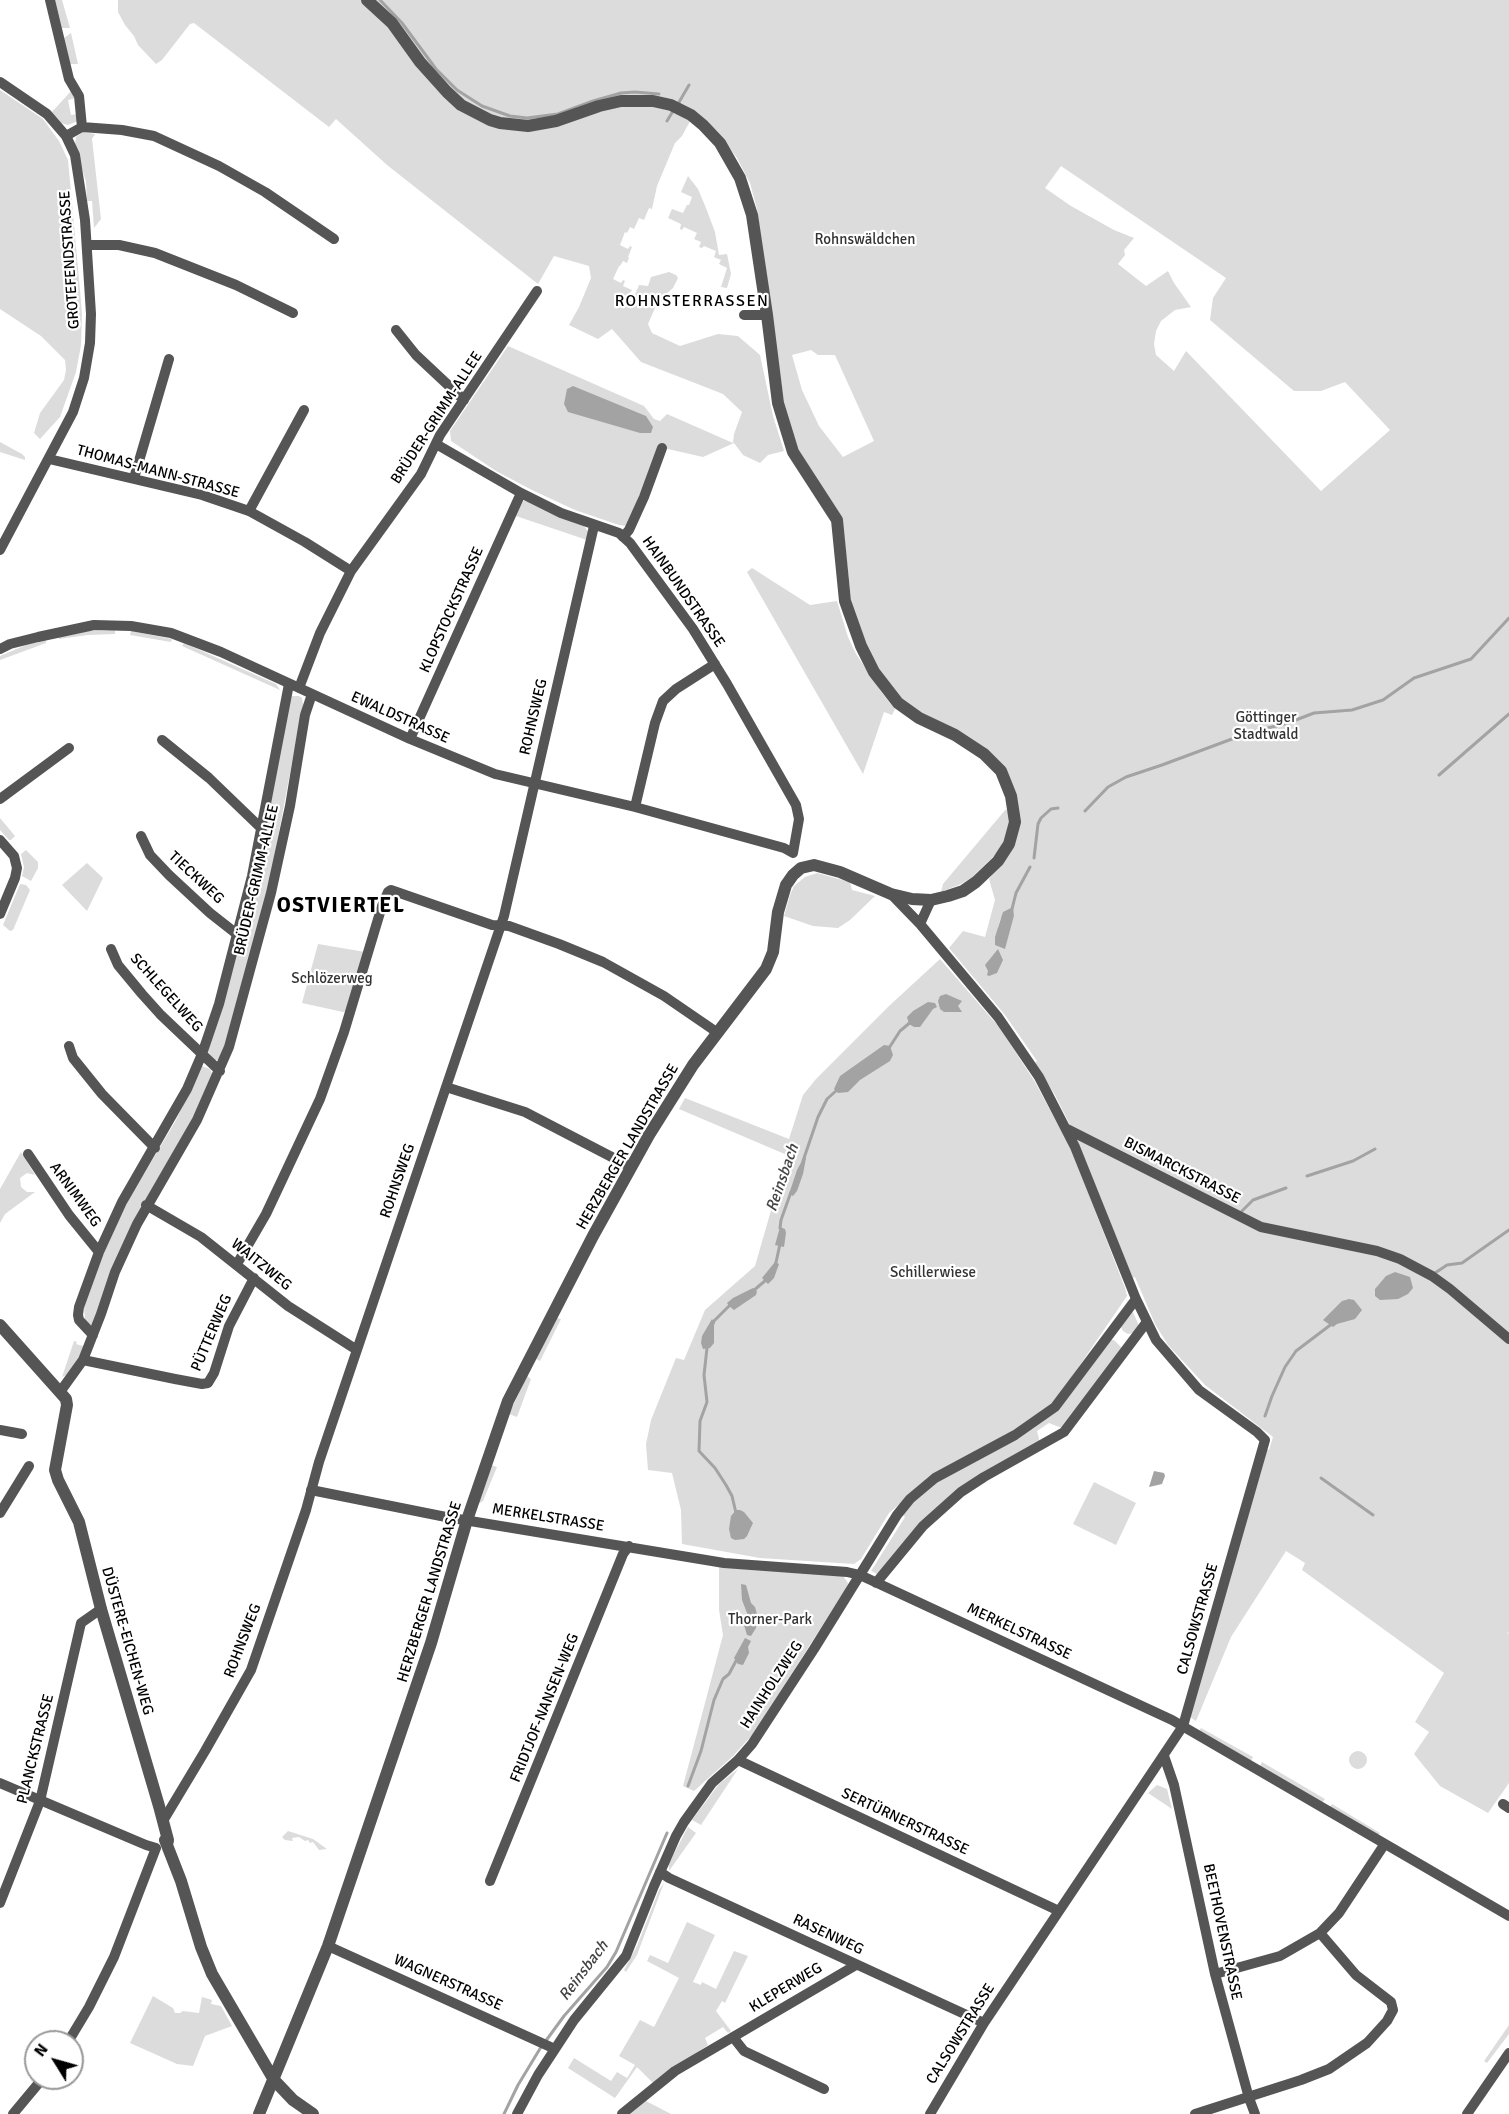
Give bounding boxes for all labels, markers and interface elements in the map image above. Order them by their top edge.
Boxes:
street label: GROTEFENDSTRASSE [56,190,84,330]
park label: Rohnswäldchen [814,231,916,249]
district label: ROHNSTERRASSEN [615,292,769,312]
street label: BRÜDER-GRIMM-ALLEE [387,348,487,488]
street label: THOMAS-MANN-STRASSE [75,442,241,502]
street label: HAINBUNDSTRASSE [638,533,728,651]
street label: KLOPSTOCKSTRASSE [416,544,488,676]
street label: ROHNSWEG [516,677,552,757]
street label: EWALDSTRASSE [348,688,452,748]
park label: Göttinger Stadtwald [1234,709,1298,744]
street label: BRÜDER-GRIMM-ALLEE [231,803,283,957]
street label: TIECKWEG [165,848,227,908]
district label: OSTVIERTEL [277,893,405,919]
street label: SCHLEGELWEG [126,950,206,1036]
park label: Schlözerweg [291,970,373,988]
street label: HERZBERGER LANDSTRASSE [573,1061,683,1233]
street label: BISMARCKSTRASSE [1121,1134,1243,1208]
street label: ROHNSWEG [377,1141,419,1221]
water label: Reinsbach [762,1142,804,1214]
street label: ARNIMWEG [46,1159,104,1231]
street label: WAITZWEG [227,1235,295,1295]
park label: Schillerwiese [890,1264,976,1282]
street label: PÜTTERWEG [188,1292,236,1374]
street label: HERZBERGER LANDSTRASSE [394,1499,466,1685]
street label: MERKELSTRASSE [491,1500,605,1536]
street label: CALSOWSTRASSE [1173,1561,1223,1677]
street label: DÜSTERE-EICHEN-WEG [97,1565,157,1717]
street label: MERKELSTRASSE [964,1600,1074,1664]
street label: ROHNSWEG [221,1601,265,1681]
park label: Thorner-Park [728,1611,812,1629]
street label: FRIDTJOF-NANSEN-WEG [507,1631,583,1785]
street label: HAINHOLZWEG [737,1638,807,1732]
street label: PLANCKSTRASSE [14,1692,58,1806]
street label: SERTÜRNERSTRASSE [838,1785,972,1859]
street label: BEETHOVENSTRASSE [1199,1862,1245,2002]
street label: RASENWEG [790,1911,866,1959]
water label: Reinsbach [555,1937,613,2005]
street label: WAGNERSTRASSE [391,1951,505,2015]
street label: KLEPERWEG [746,1959,826,2017]
street label: CALSOWSTRASSE [923,1980,999,2088]
north arrow [24,2030,84,2090]
text: N [30,2040,53,2061]

